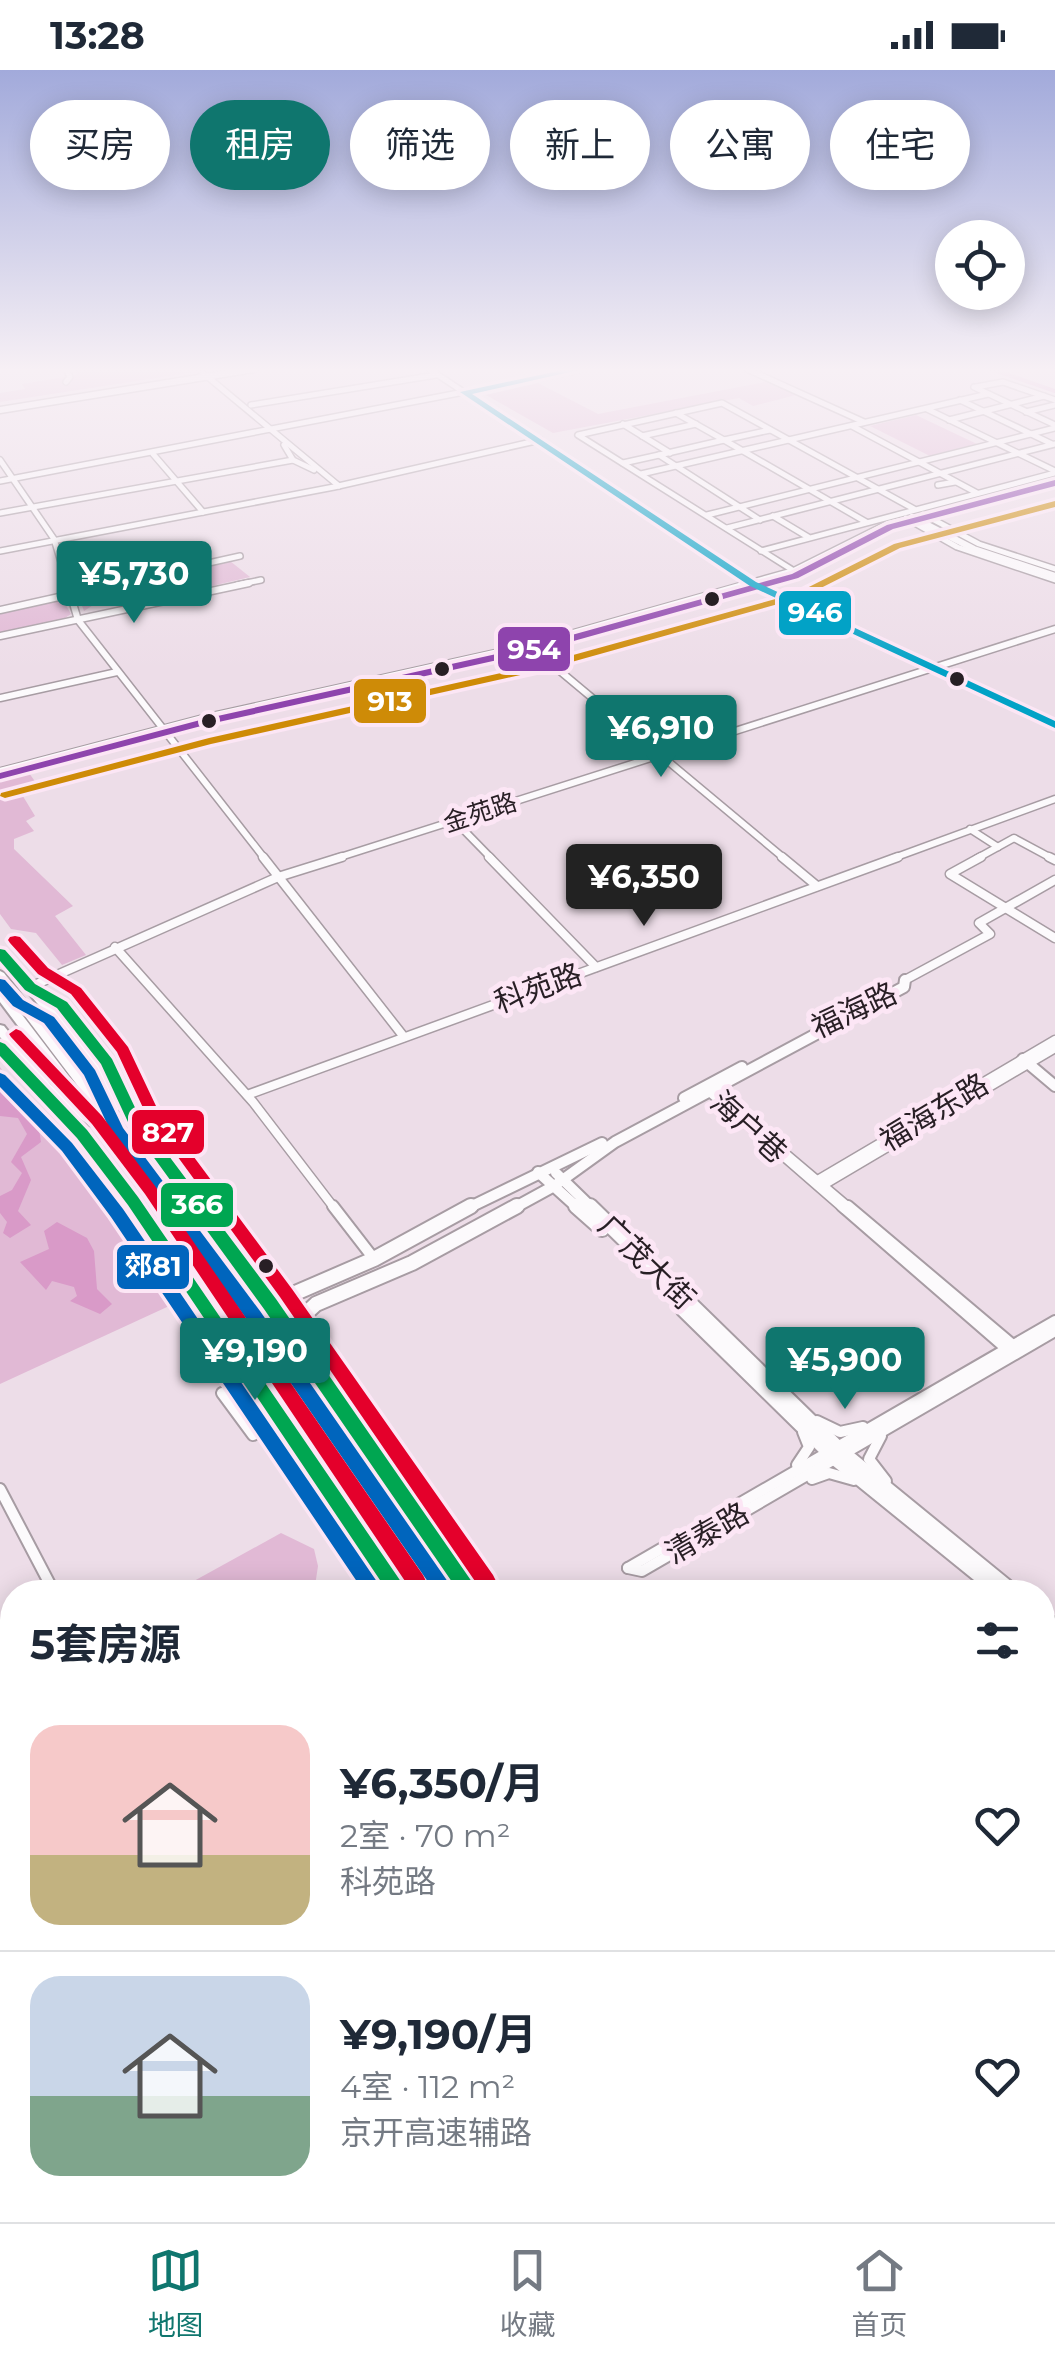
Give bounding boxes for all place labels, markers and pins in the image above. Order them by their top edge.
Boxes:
pin: ¥5,730 [53,541,215,626]
unlabelled marker [702,589,722,609]
unlabelled marker [432,659,452,679]
unlabelled marker [947,669,967,689]
pin: ¥6,910 [580,695,742,780]
unlabelled marker [199,711,219,731]
pin: ¥6,350 [563,844,725,929]
unlabelled marker [256,1256,276,1276]
pin: ¥9,190 [174,1318,336,1403]
pin: ¥5,900 [764,1327,926,1412]

